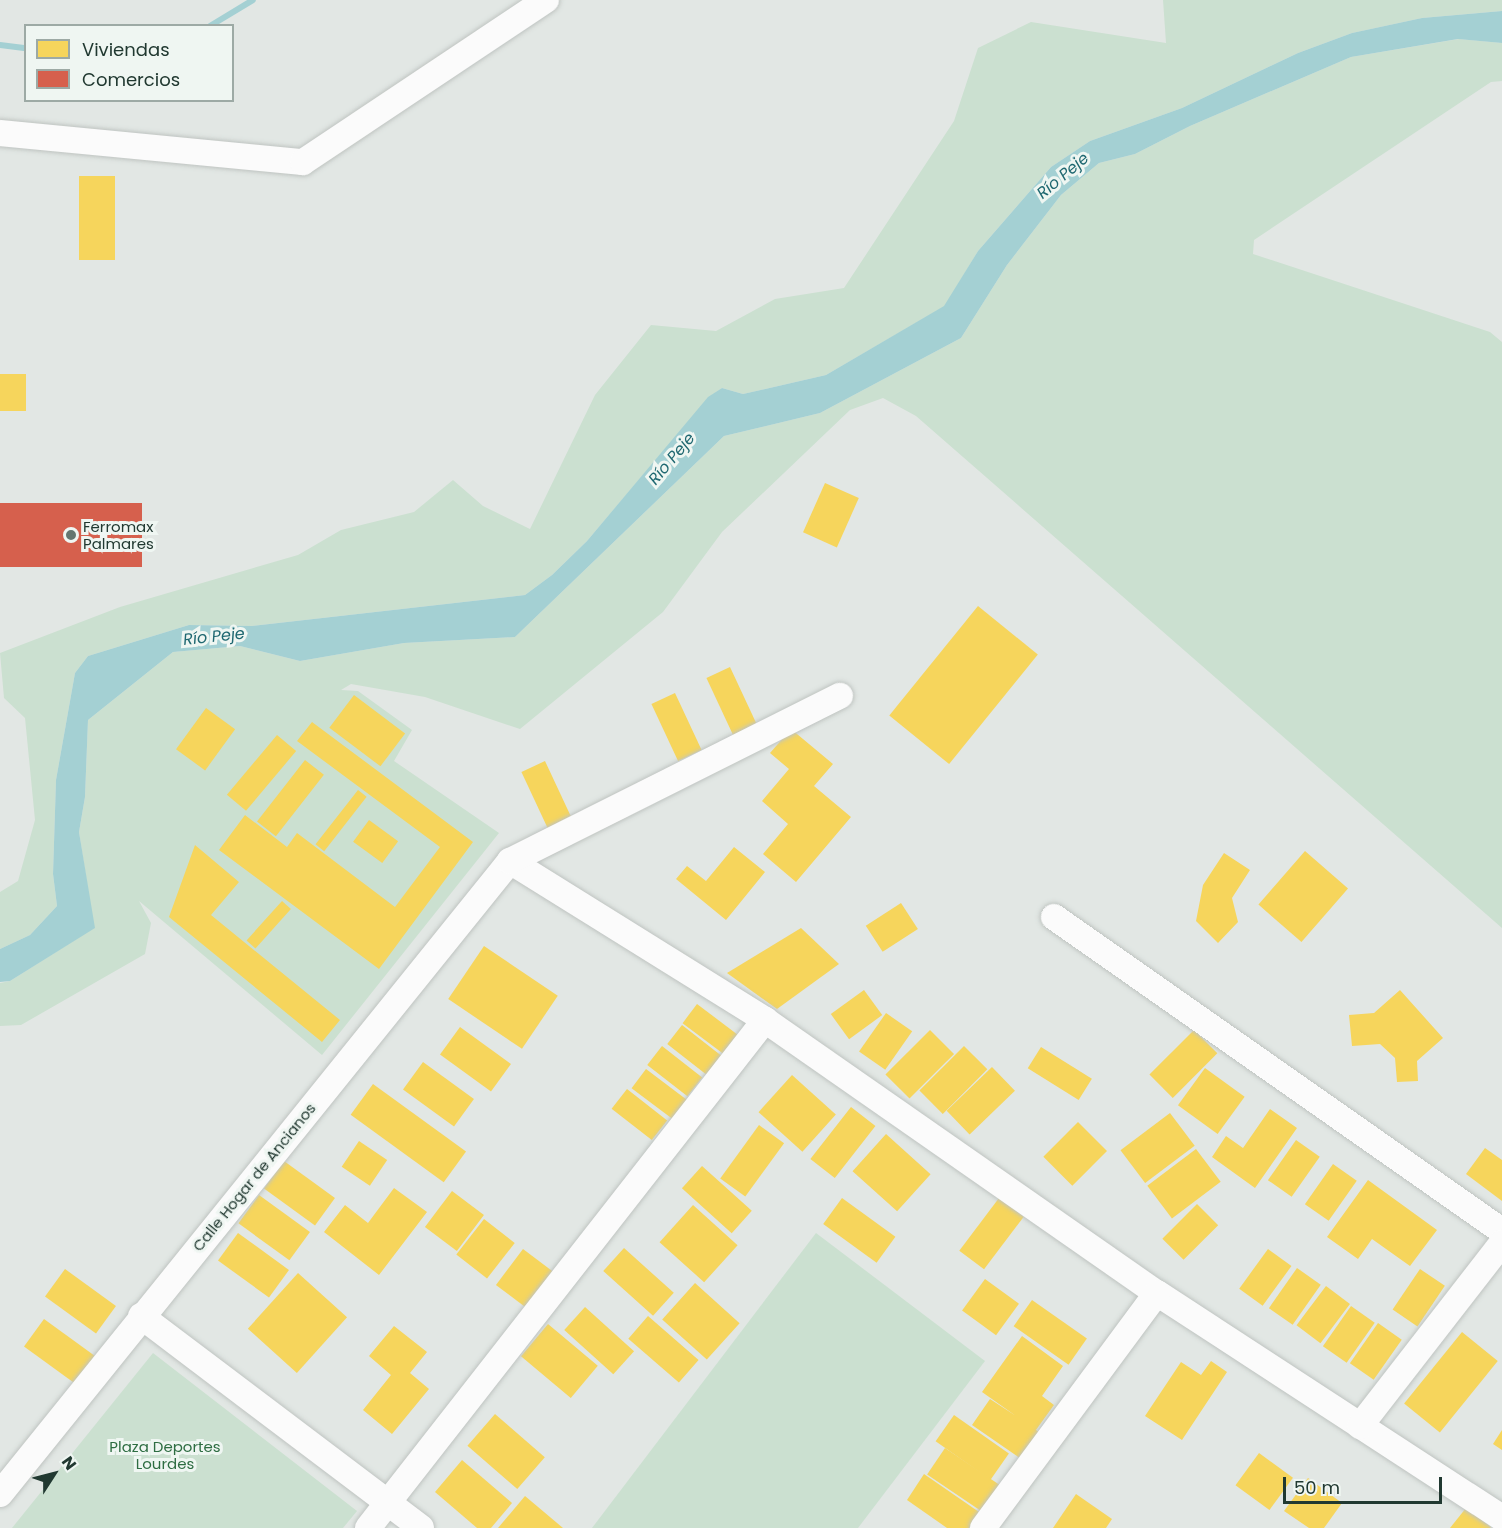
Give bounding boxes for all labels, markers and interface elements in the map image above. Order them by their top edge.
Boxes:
legend [24,24,234,102]
text: Viviendas [82,37,170,62]
text: Comercios [82,67,180,92]
water label: Río Peje [1033,149,1093,203]
water label: Río Peje [645,429,699,489]
place label: Ferromax Palmares [83,517,154,552]
marker: Ferromax Palmares [64,528,78,542]
water label: Río Peje [182,624,246,650]
street label: Calle Hogar de Ancianos [189,1099,319,1255]
park label: Plaza Deportes Lourdes [109,1437,221,1472]
north arrow [24,1444,84,1504]
text: N [56,1451,82,1475]
scale bar [1286,1465,1445,1503]
text: 50 m [1294,1475,1340,1500]

